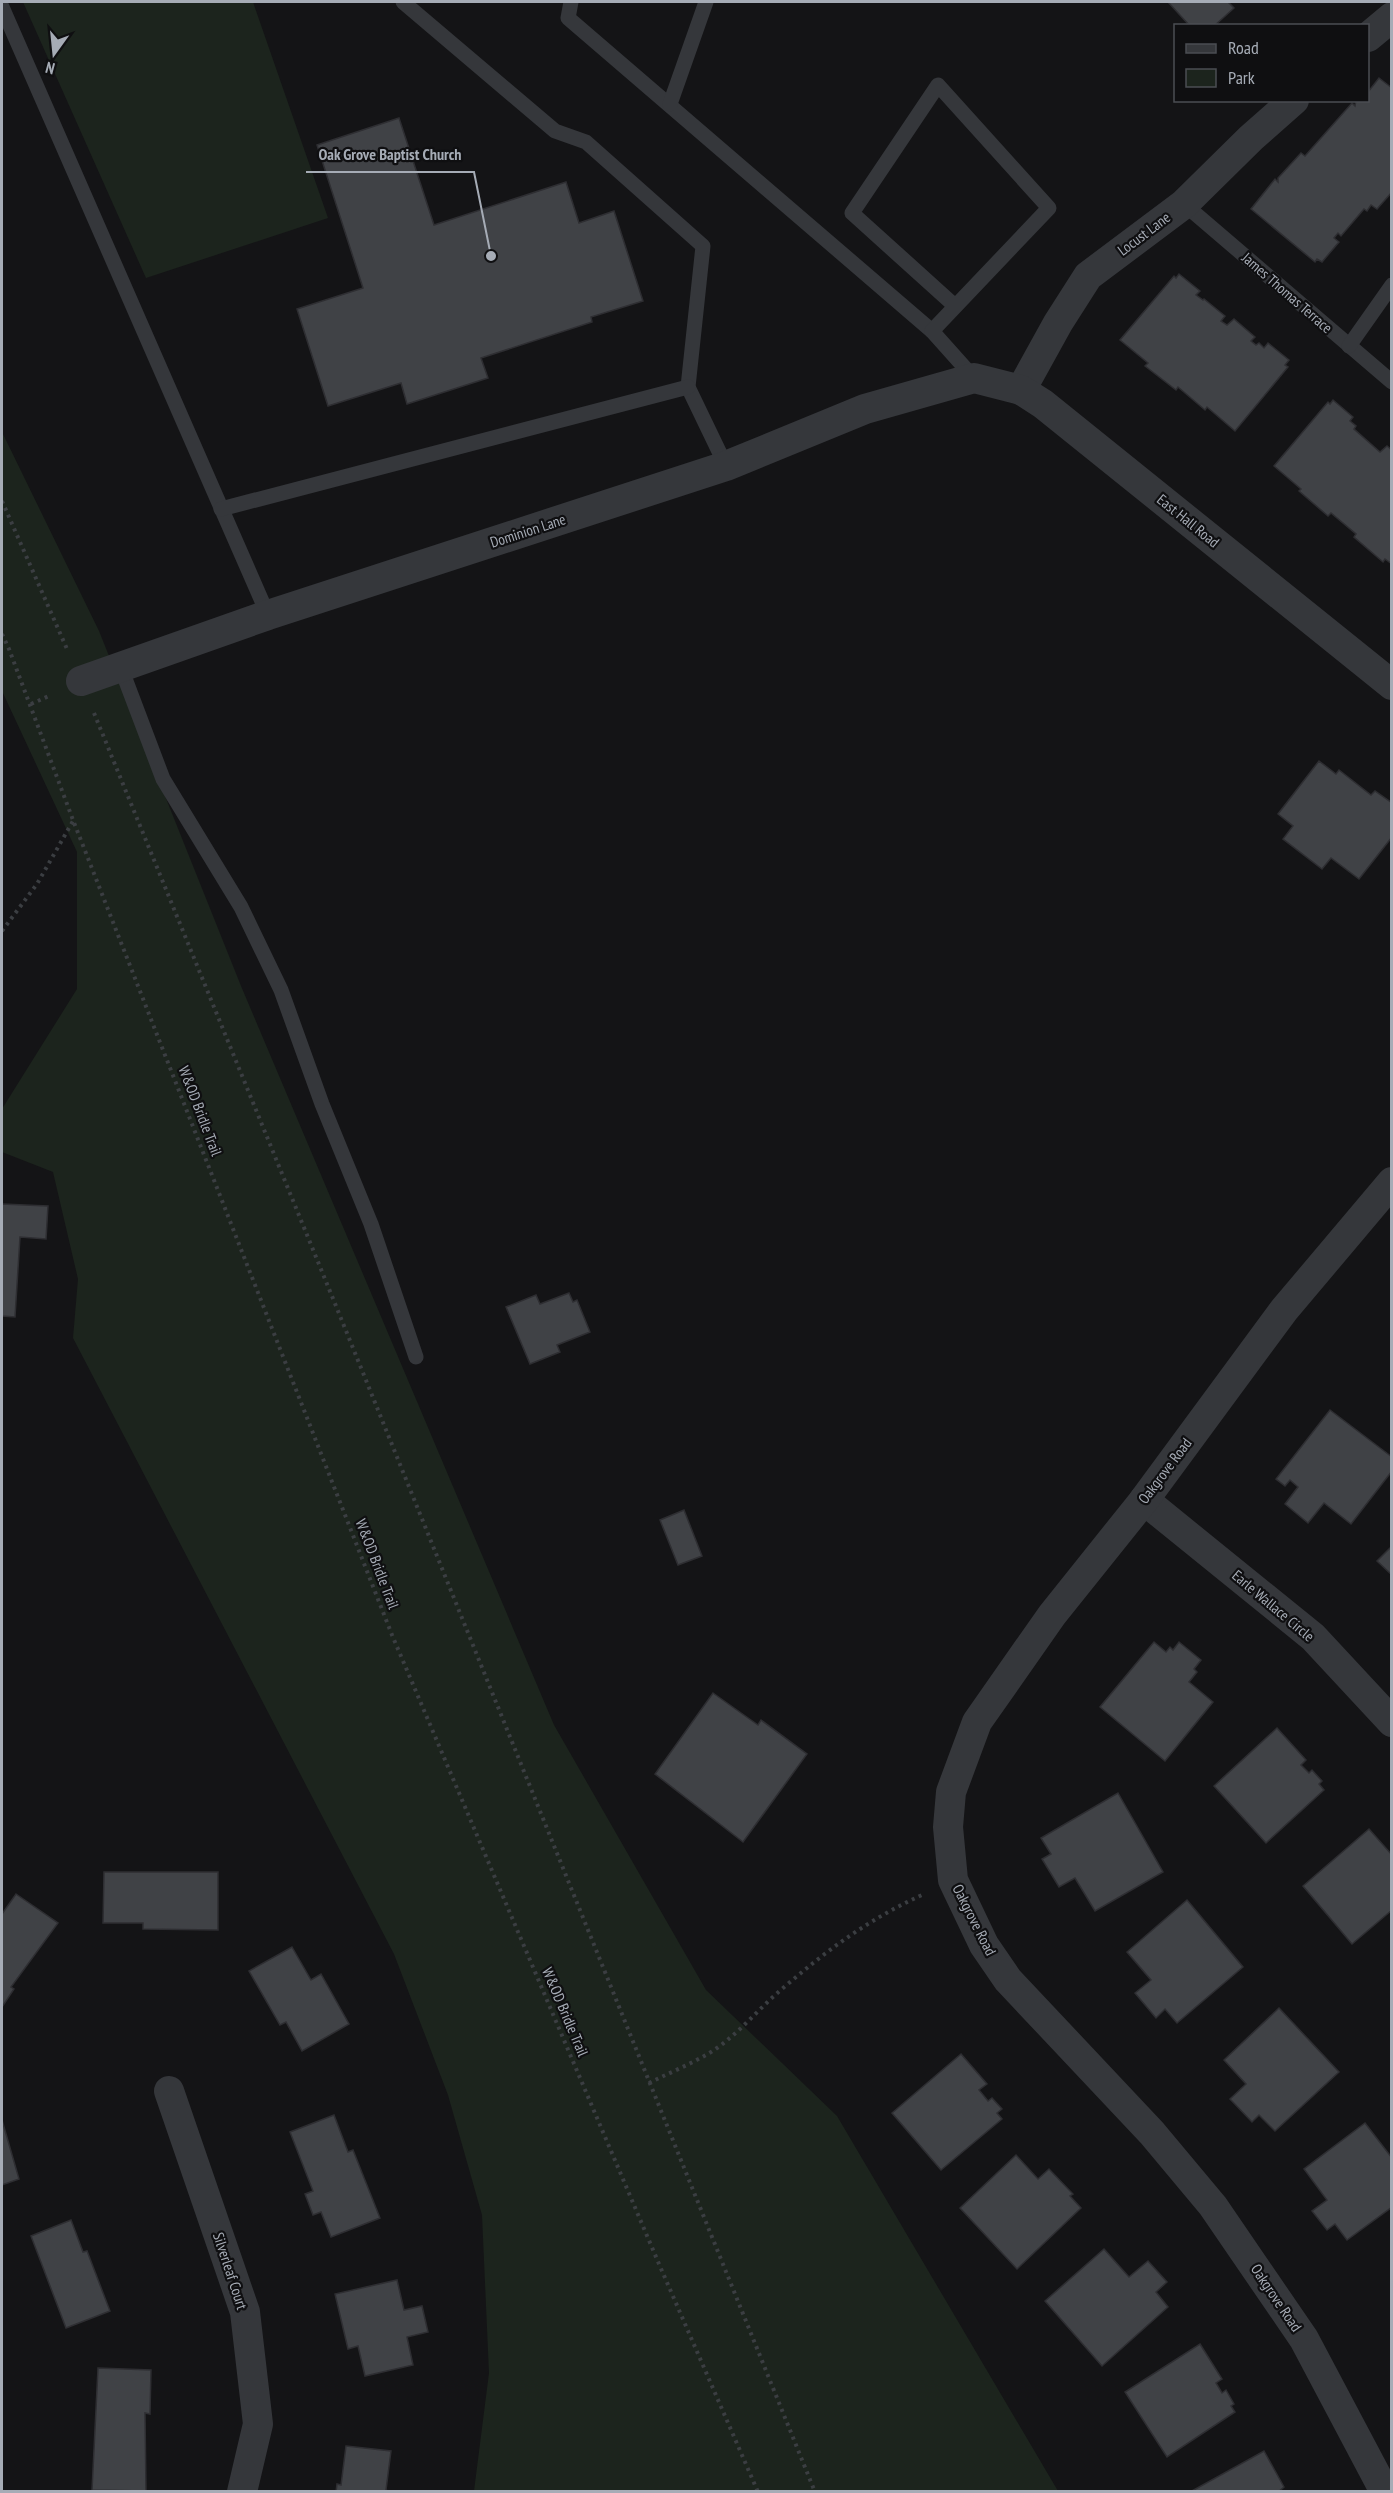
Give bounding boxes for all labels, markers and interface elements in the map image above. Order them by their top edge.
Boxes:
north arrow [24,24,84,84]
legend [1174,24,1369,102]
text: Road [1228,36,1259,59]
text: N [43,58,57,79]
text: Park [1228,66,1255,89]
callout: Oak Grove Baptist Church [306,138,474,172]
text: Oak Grove Baptist Church [318,144,462,164]
street label: Locust Lane [1114,208,1174,260]
street label: James Thomas Terrace [1237,247,1336,337]
street label: East Hall Road [1153,490,1223,551]
street label: Dominion Lane [488,509,568,552]
street label: W&OD Bridle Trail [175,1063,227,1159]
street label: Oakgrove Road [1134,1434,1196,1507]
street label: W&OD Bridle Trail [352,1516,404,1612]
street label: Earle Wallace Circle [1228,1566,1318,1646]
street label: Oakgrove Road [948,1881,1001,1959]
street label: W&OD Bridle Trail [538,1964,593,2060]
street label: Silverleaf Court [209,2230,252,2312]
street label: Oakgrove Road [1247,2260,1306,2335]

